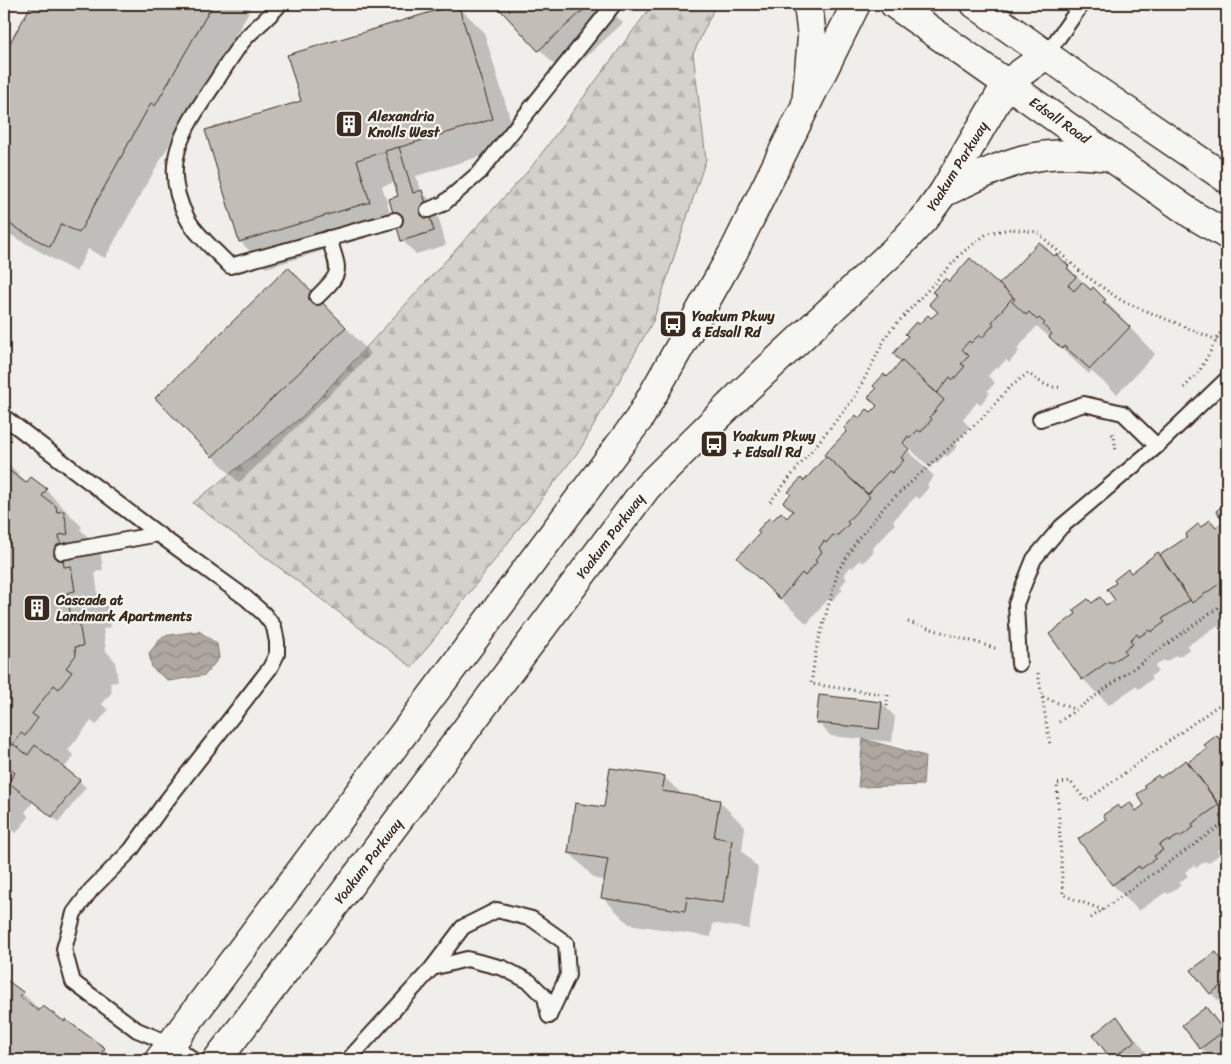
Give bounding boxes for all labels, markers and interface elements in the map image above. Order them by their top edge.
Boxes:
street label: Edsall Road [1024,90,1097,152]
place label: Alexandria Knolls West [367,104,441,145]
building icon: Alexandria Knolls West [334,109,364,139]
street label: Yoakum Parkway [920,116,996,216]
place label: Yoakum Pkwy & Edsall Rd [692,304,775,345]
bus stop icon: Yoakum Pkwy & Edsall Rd [658,309,688,339]
place label: Yoakum Pkwy + Edsall Rd [732,424,816,465]
bus stop icon: Yoakum Pkwy + Edsall Rd [699,429,729,459]
street label: Yoakum Parkway [570,487,652,585]
place label: Cascade at Landmark Apartments [55,588,192,629]
building icon: Cascade at Landmark Apartments [22,593,52,623]
street label: Yoakum Parkway [328,812,410,910]

